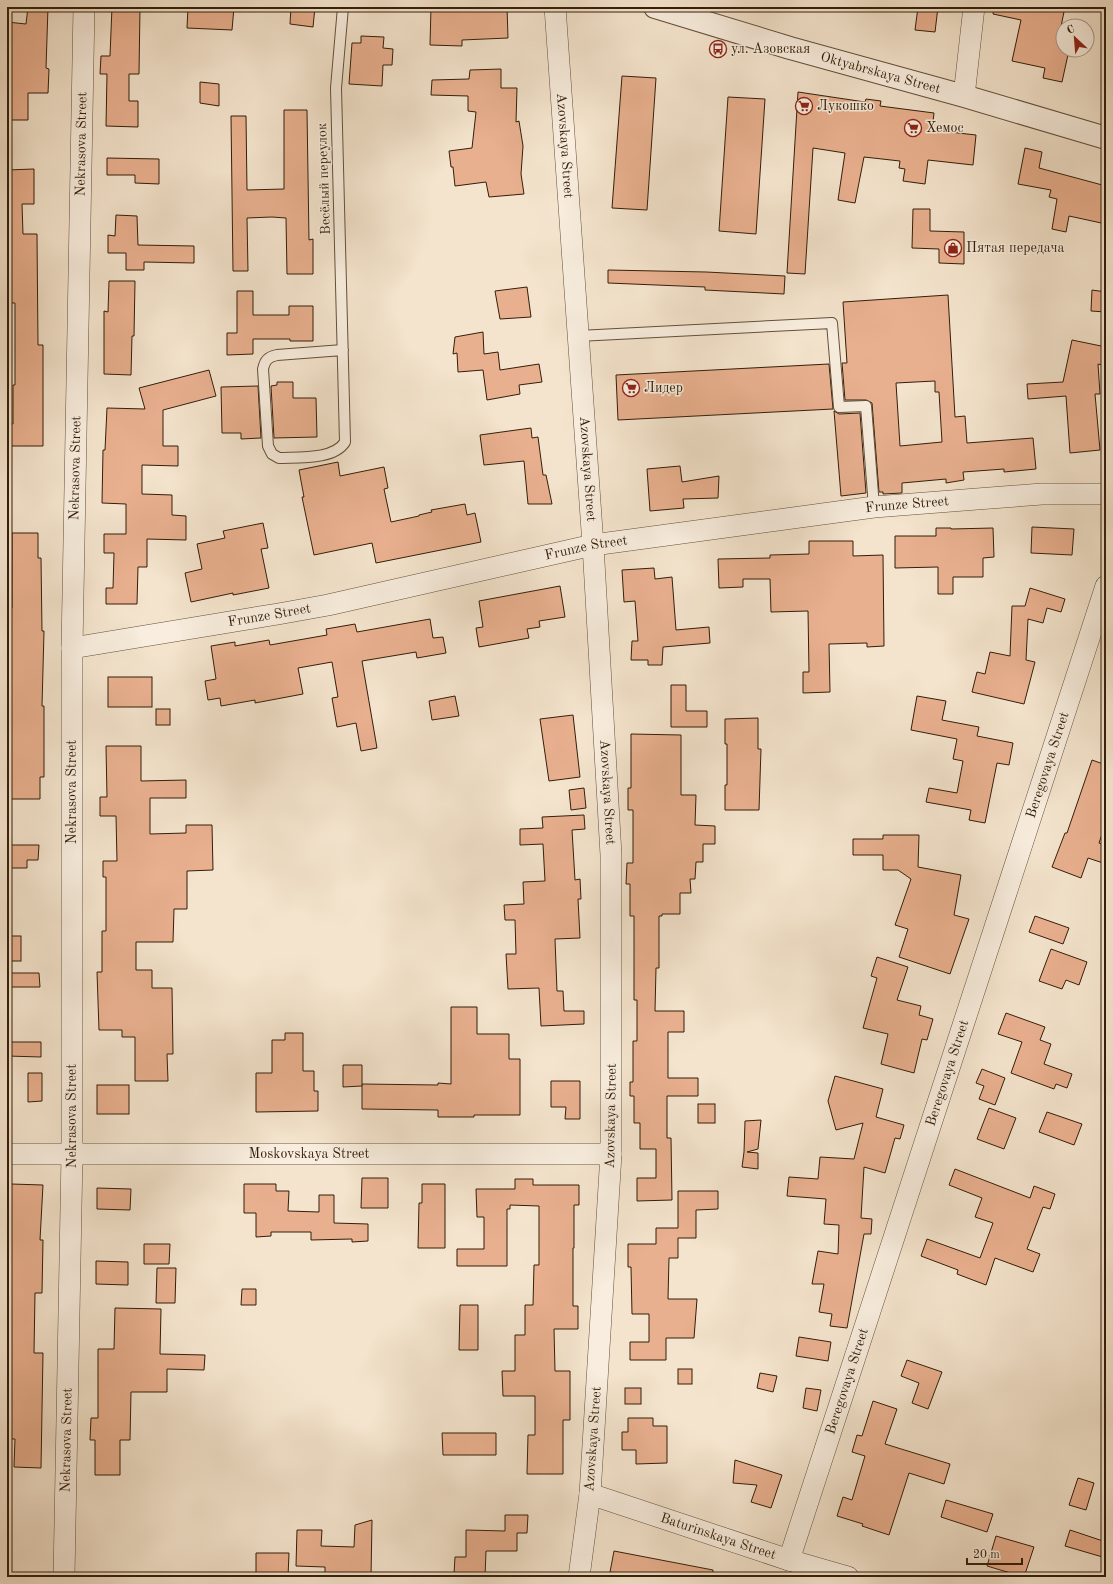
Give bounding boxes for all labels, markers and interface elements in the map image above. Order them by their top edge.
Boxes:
north arrow [1055,18,1095,58]
text: С [1066,24,1077,37]
bus stop icon: ул. Азовская [708,39,728,59]
place label: ул. Азовская [731,42,810,56]
street label: Oktyabrskaya Street [819,50,942,96]
street label: Nekrasova Street [73,92,89,197]
street label: Azovskaya Street [554,92,576,199]
supermarket icon: Лукошко [794,96,814,116]
place label: Лукошко [817,99,874,113]
supermarket icon: Хемос [903,118,923,138]
place label: Хемос [926,121,964,135]
street label: Весёлый переулок [315,123,333,235]
shop icon: Пятая передача [943,238,963,258]
place label: Пятая передача [966,241,1065,255]
supermarket icon: Лидер [621,378,641,398]
place label: Лидер [644,381,683,395]
street label: Nekrasova Street [67,416,83,521]
street label: Azovskaya Street [577,416,598,522]
street label: Frunze Street [864,494,950,515]
street label: Frunze Street [543,533,628,563]
street label: Frunze Street [227,601,312,629]
street label: Beregovaya Street [1024,710,1072,820]
street label: Azovskaya Street [597,739,617,846]
street label: Nekrasova Street [65,740,79,844]
street label: Beregovaya Street [924,1018,971,1128]
street label: Azovskaya Street [603,1063,619,1169]
street label: Nekrasova Street [65,1064,79,1169]
street label: Moskovskaya Street [249,1147,370,1161]
street label: Beregovaya Street [823,1326,871,1436]
street label: Azovskaya Street [582,1386,604,1492]
street label: Nekrasova Street [59,1388,75,1492]
street label: Baturinskaya Street [658,1511,778,1562]
scale bar [967,1540,1022,1566]
text: 20 m [973,1549,1000,1561]

